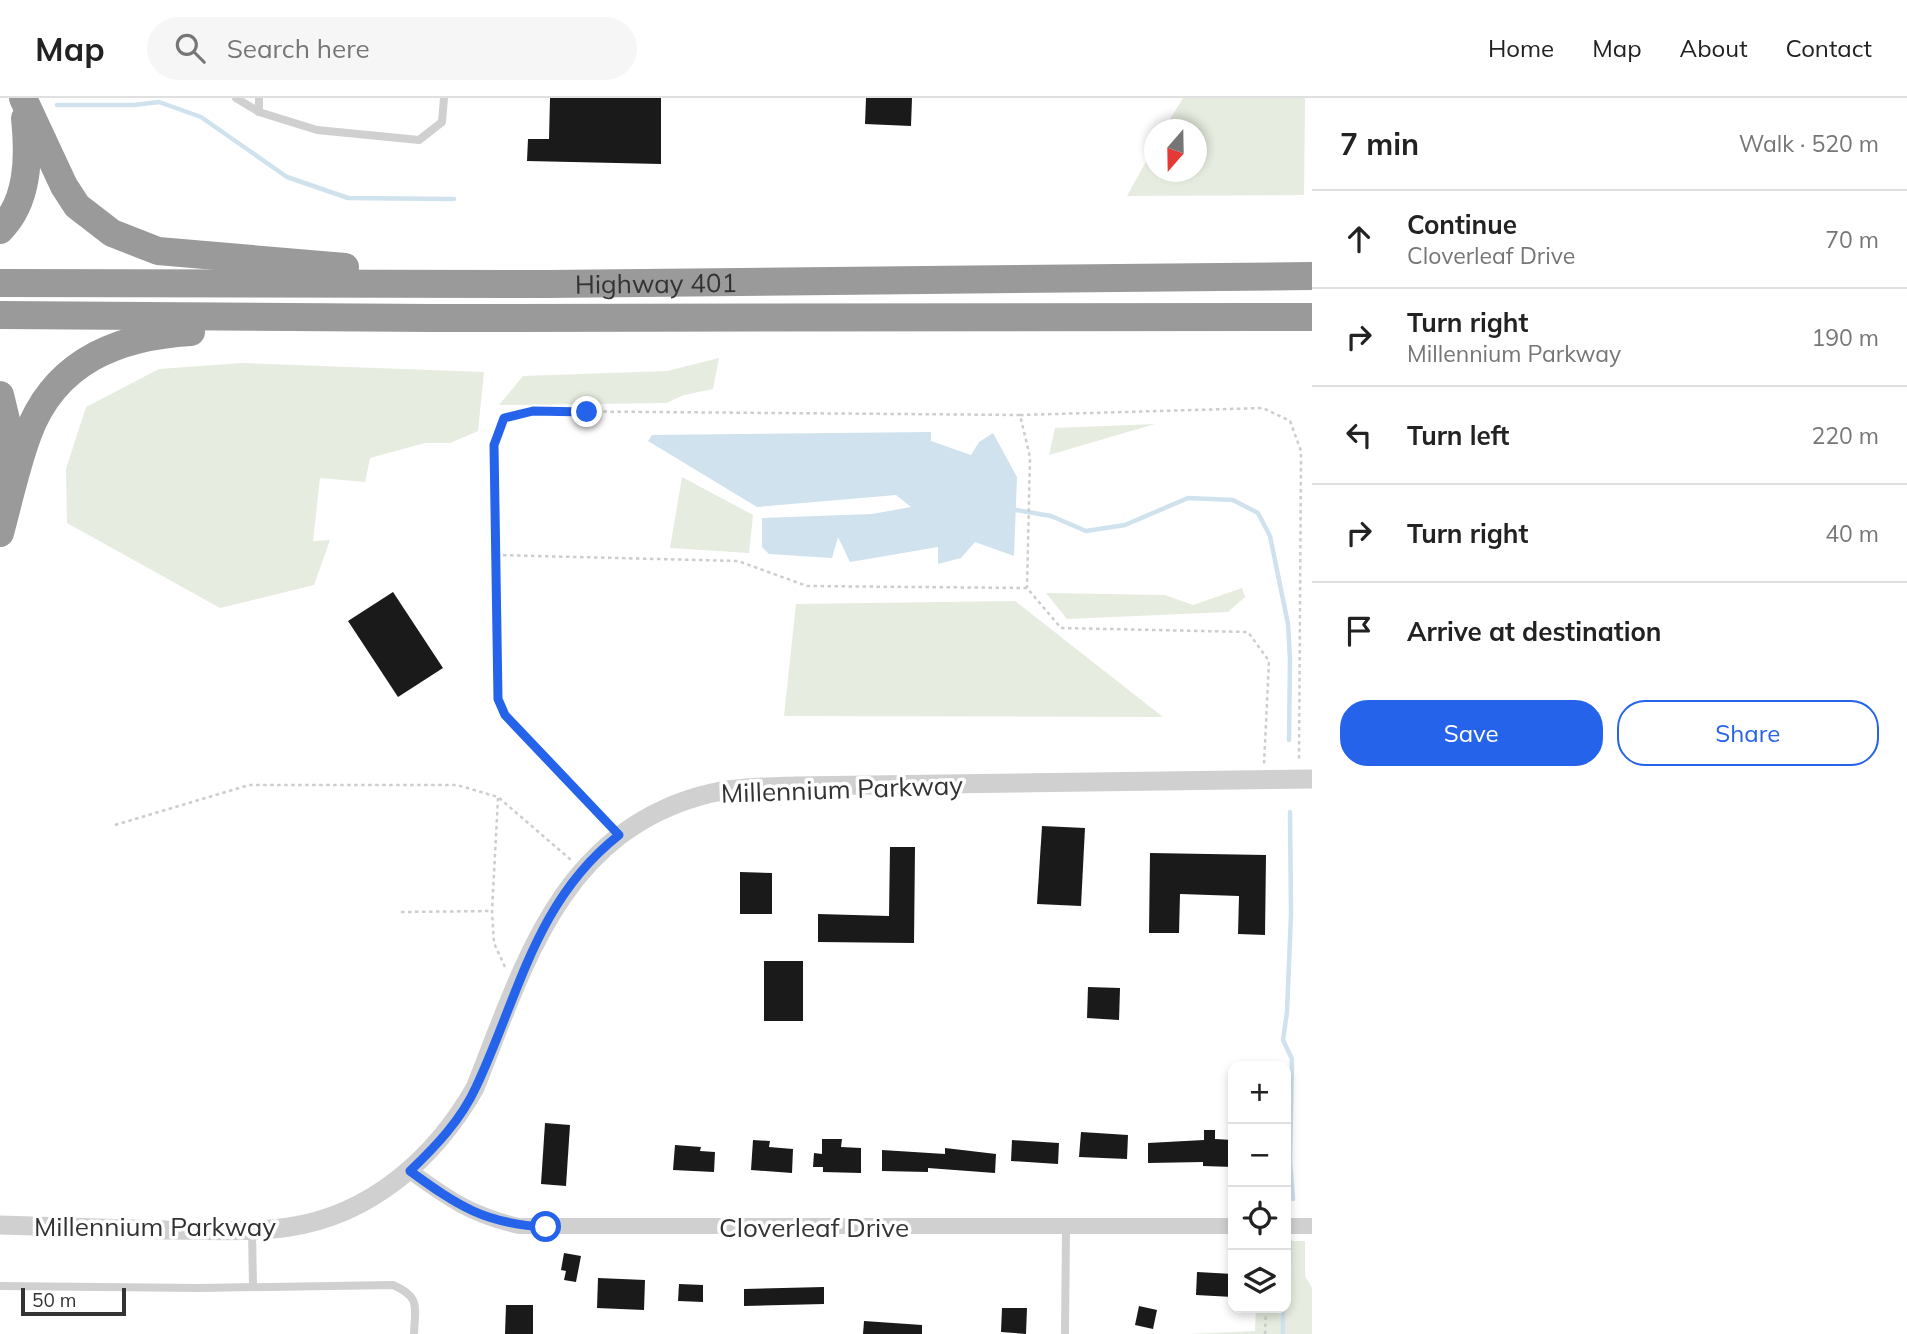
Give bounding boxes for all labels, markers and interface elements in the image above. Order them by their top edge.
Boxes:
search box [147,17,637,80]
text: Map [35,28,105,69]
icon: search [171,29,209,67]
text: Search here [227,32,370,65]
text: Home [1488,33,1554,63]
text: Map [1592,33,1642,63]
text: About [1680,33,1748,63]
text: Contact [1786,33,1872,63]
north arrow [1144,119,1207,182]
text: 7 min [1340,125,1419,163]
text: Walk · 520 m [1739,129,1879,158]
text: Continue [1407,208,1517,241]
icon: ahead [1340,220,1378,258]
text: 70 m [1825,225,1879,254]
text: Cloverleaf Drive [1407,241,1575,270]
street label: Highway 401 [575,266,737,300]
text: Turn right [1407,306,1528,339]
icon: right [1340,318,1378,356]
text: 190 m [1811,323,1879,352]
text: Millennium Parkway [1407,339,1621,368]
route end [571,396,602,427]
icon: left [1340,416,1378,454]
text: Turn left [1407,419,1509,452]
text: 220 m [1811,421,1879,450]
icon: right [1340,514,1378,552]
text: Turn right [1407,517,1528,550]
text: 40 m [1825,519,1879,548]
icon: arrive [1340,612,1378,650]
text: Arrive at destination [1407,615,1662,648]
button: Save [1340,700,1603,766]
button: Share [1617,700,1879,766]
street label: Millennium Parkway [720,768,964,810]
map controls [1228,1061,1291,1313]
button: + [1228,1061,1291,1124]
button: − [1228,1124,1291,1187]
button: locate [1228,1187,1291,1250]
street label: Millennium Parkway [34,1210,276,1243]
route start [530,1211,561,1242]
street label: Cloverleaf Drive [719,1211,909,1244]
button: layers [1228,1250,1291,1313]
scale bar [21,1285,126,1317]
text: 50 m [32,1288,76,1312]

